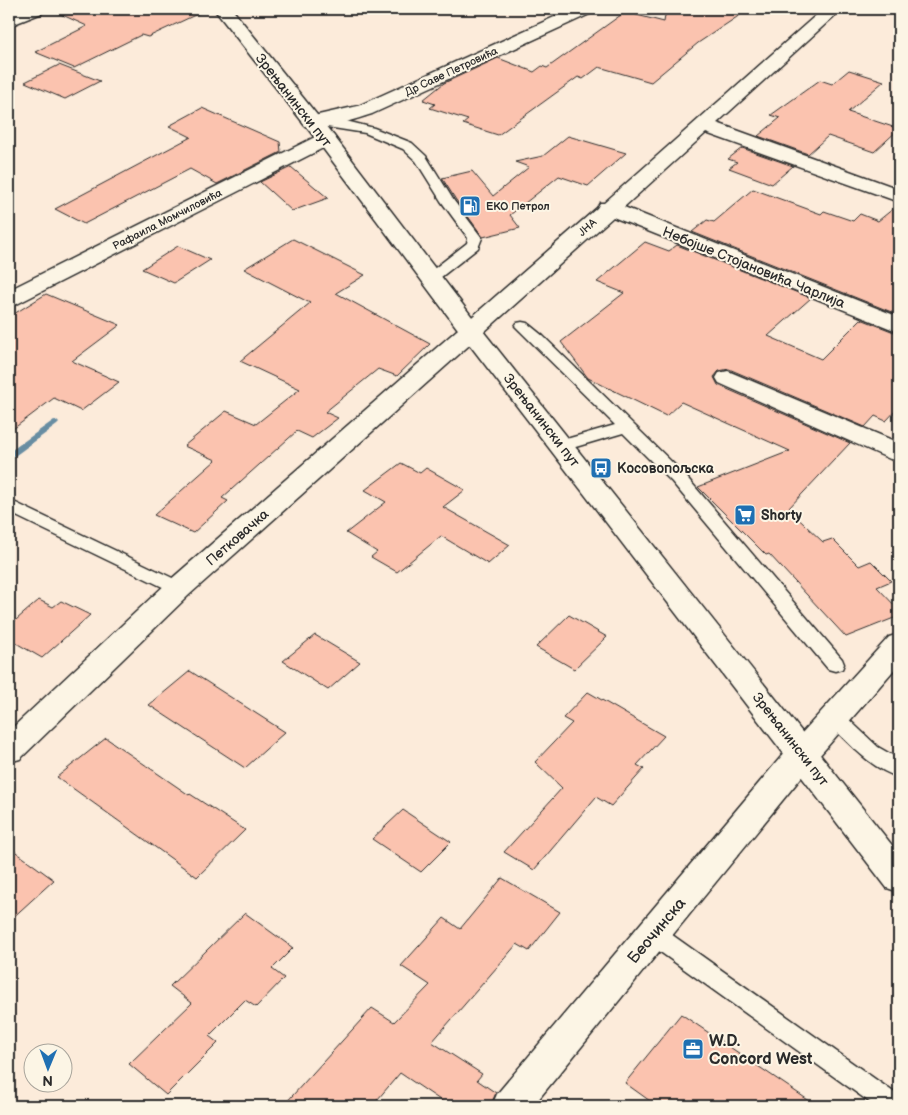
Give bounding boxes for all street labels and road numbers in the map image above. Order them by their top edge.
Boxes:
street label: Др Саве Петровића [403,44,500,99]
street label: Зрењанински пут [252,50,336,151]
street label: Рафаила Момчиловића [110,186,224,253]
street label: ЈНА [576,216,599,239]
street label: Небојше Стојановића Чарлија [660,223,848,312]
street label: Зрењанински пут [500,370,584,471]
street label: Петковачка [202,505,273,569]
street label: Зрењанински пут [749,689,833,790]
street label: Беочинска [624,894,691,968]

